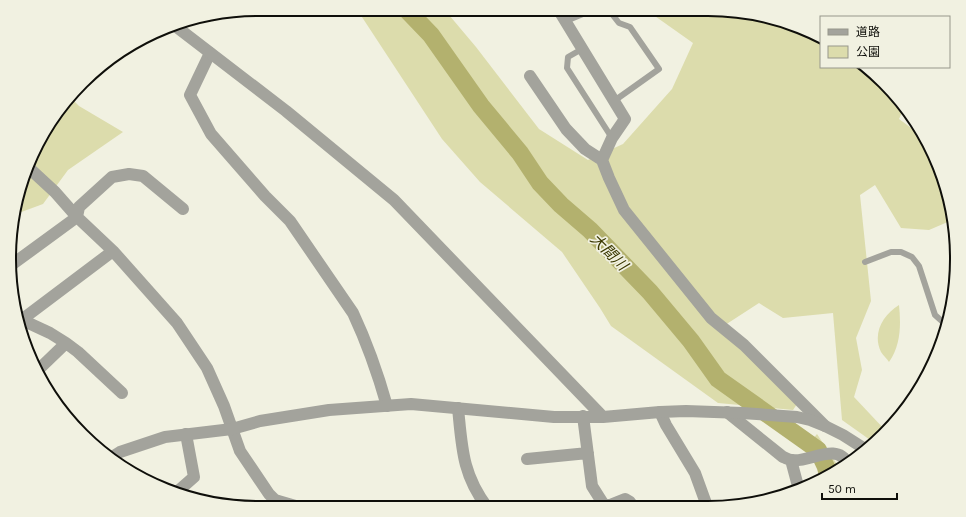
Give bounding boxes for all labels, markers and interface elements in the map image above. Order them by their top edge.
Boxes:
legend [820,16,950,68]
text: 道路 [856,25,880,39]
text: 公園 [856,45,880,59]
water label: 大間川 [587,230,633,276]
scale bar [822,475,897,501]
text: 50 m [828,482,856,496]

